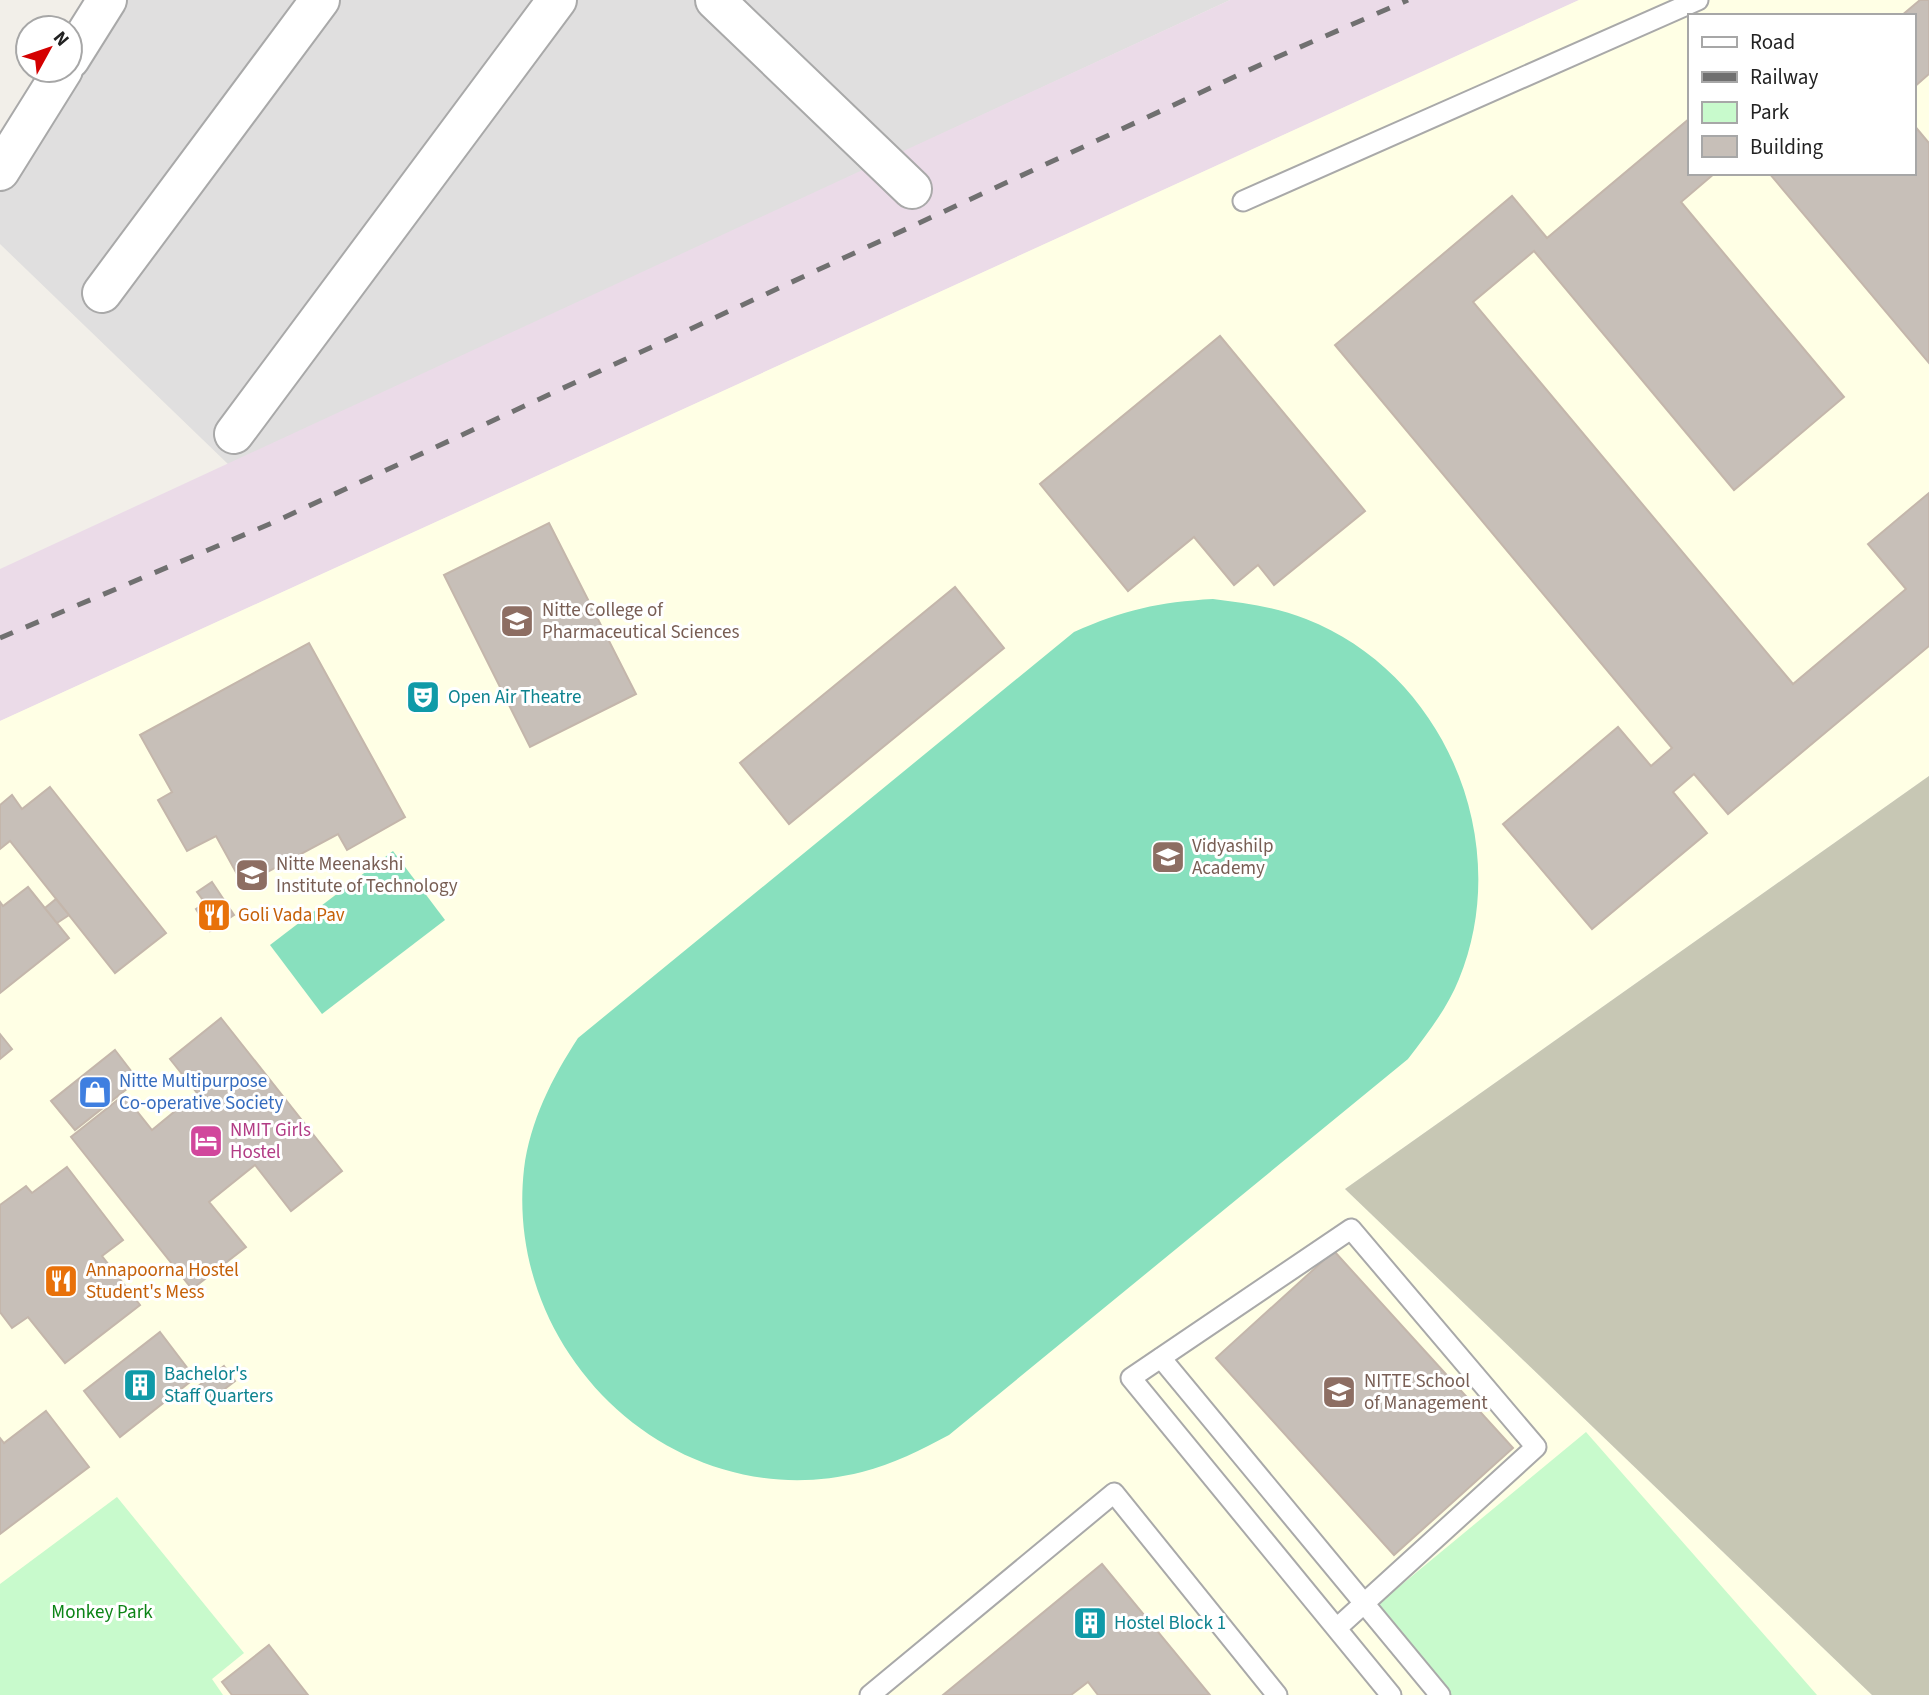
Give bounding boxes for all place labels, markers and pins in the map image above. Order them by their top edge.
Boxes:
place label: Nitte College of Pharmaceutical Sciences [542,597,739,646]
school or university icon: Nitte College of Pharmaceutical Sciences [498,602,536,640]
theatre icon: Open Air Theatre [404,678,442,716]
place label: Open Air Theatre [448,684,581,711]
place label: Vidyashilp Academy [1192,833,1273,882]
school or university icon: Vidyashilp Academy [1149,838,1187,876]
place label: Nitte Meenakshi Institute of Technology [276,851,458,900]
school or university icon: Nitte Meenakshi Institute of Technology [233,856,271,894]
restaurant icon: Goli Vada Pav [195,896,233,934]
place label: Goli Vada Pav [238,902,345,929]
place label: Nitte Multipurpose Co-operative Society [119,1068,283,1117]
shop icon: Nitte Multipurpose Co-operative Society [76,1073,114,1111]
place label: NMIT Girls Hostel [230,1117,311,1166]
hotel icon: NMIT Girls Hostel [187,1122,225,1160]
place label: Annapoorna Hostel Student's Mess [86,1257,239,1306]
restaurant icon: Annapoorna Hostel Student's Mess [42,1262,80,1300]
place label: Bachelor's Staff Quarters [164,1361,273,1410]
building icon: Bachelor's Staff Quarters [121,1366,159,1404]
place label: NITTE School of Management [1364,1368,1488,1417]
school or university icon: NITTE School of Management [1320,1373,1358,1411]
building icon: Hostel Block 1 [1071,1604,1109,1642]
place label: Hostel Block 1 [1114,1610,1226,1637]

